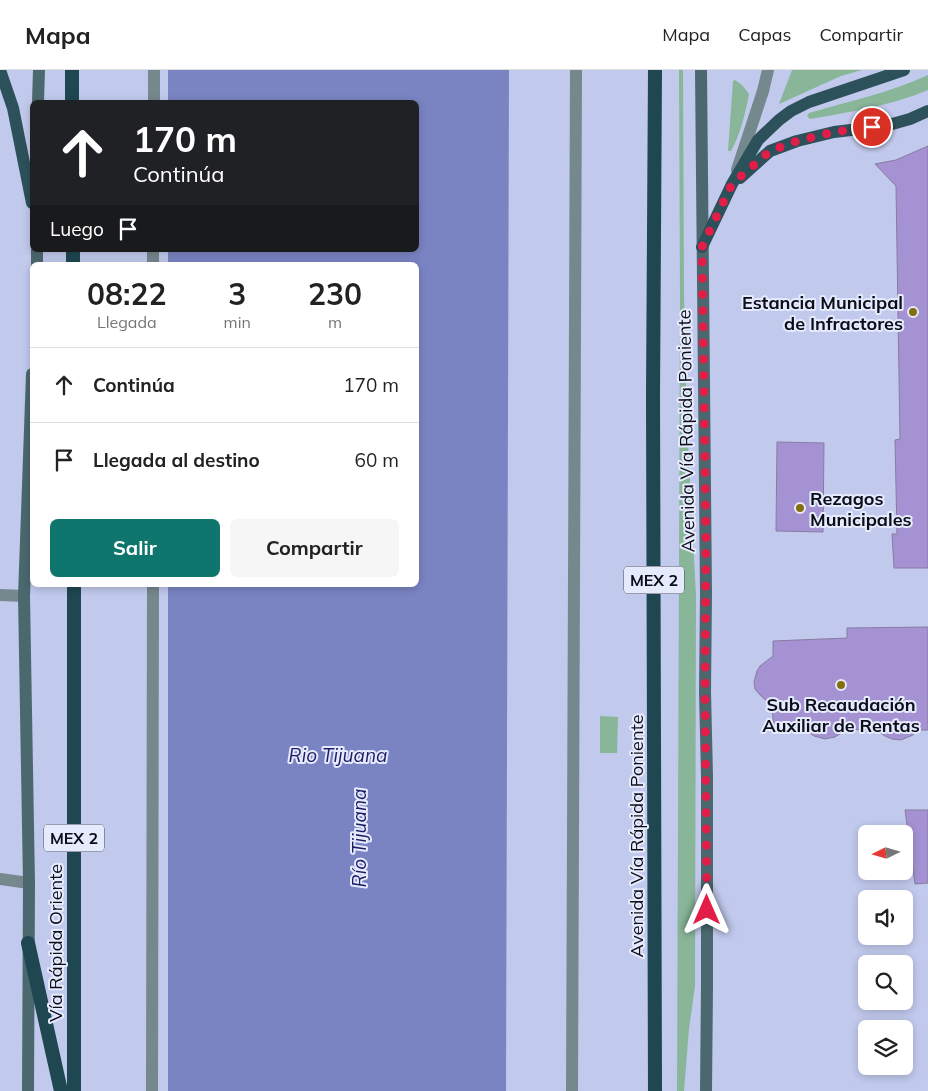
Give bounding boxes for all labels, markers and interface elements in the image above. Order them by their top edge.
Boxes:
text: Mapa [25,20,91,50]
text: Mapa [662,23,710,46]
text: Capas [738,23,792,46]
text: Compartir [820,23,903,46]
pin [851,106,893,148]
icon: arrive [858,113,886,141]
text: 170 m [133,117,237,161]
icon: ahead [50,120,115,185]
text: Continúa [133,160,224,188]
icon: arrive [114,215,142,243]
text: Luego [50,217,104,241]
text: 08:22 [87,275,167,313]
text: 3 [228,275,246,313]
text: 230 [308,275,362,313]
place label: Estancia Municipal de Infractores [742,291,903,335]
marker: Estancia Municipal de Infractores [907,306,919,318]
street label: Avenida Vía Rápida Poniente [672,309,700,553]
text: Llegada [97,312,157,332]
text: min [224,312,251,332]
text: m [328,312,342,332]
icon: ahead [50,371,78,399]
text: Continúa [93,373,175,397]
text: 170 m [343,373,399,397]
icon: arrive [50,446,78,474]
text: Llegada al destino [93,448,260,472]
text: 60 m [355,448,399,472]
place label: Rezagos Municipales [810,487,912,531]
marker: Rezagos Municipales [794,502,806,514]
button: Salir [50,519,220,577]
button: Compartir [230,519,399,577]
road number: MEX 2 [624,566,684,594]
marker: Sub Recaudación Auxiliar de Rentas [835,679,847,691]
place label: Sub Recaudación Auxiliar de Rentas [762,693,920,737]
street label: Avenida Vía Rápida Poniente [625,715,648,957]
water label: Rio Tijuana [289,743,387,767]
water label: Río Tijuana [347,789,371,887]
road number: MEX 2 [44,824,104,851]
north arrow [858,825,912,880]
map controls [858,825,913,1075]
street label: Vía Rápida Oriente [44,864,67,1022]
position arrow [680,883,732,935]
button: sound [858,890,913,945]
button: search [858,955,913,1010]
button: layers [858,1020,913,1075]

